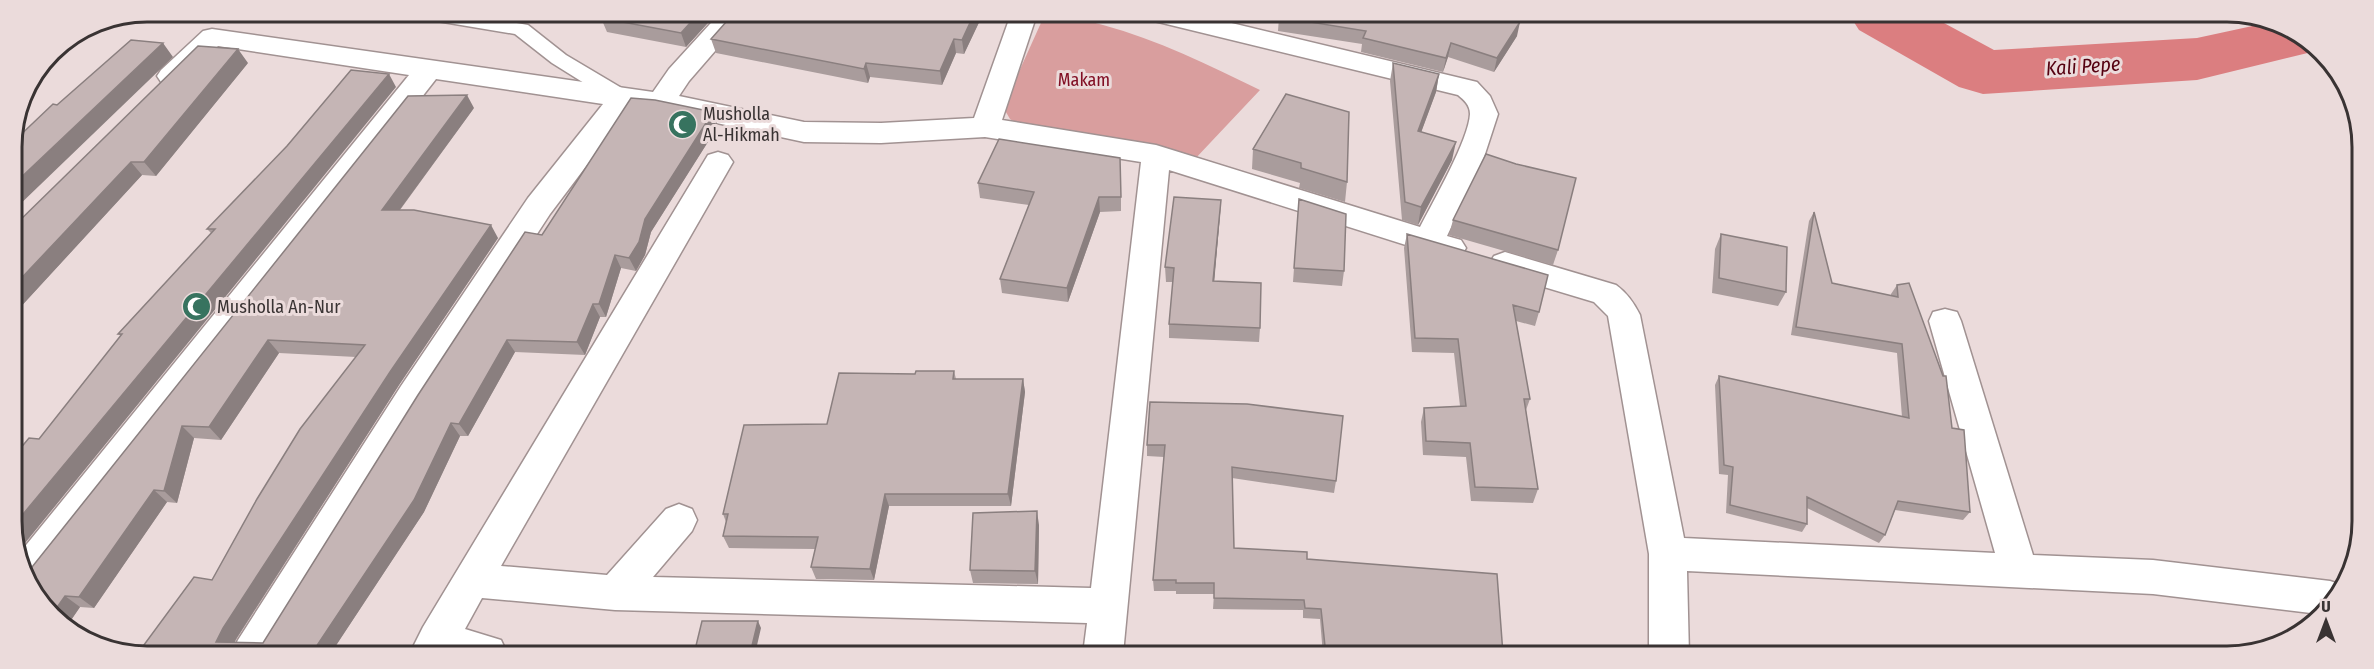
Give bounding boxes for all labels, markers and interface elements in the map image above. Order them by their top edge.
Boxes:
water label: Kali Pepe [2045,51,2122,81]
park label: Makam [1058,69,1110,91]
place label: Musholla Al-Hikmah [703,103,780,146]
mosque icon: Musholla Al-Hikmah [666,108,698,140]
mosque icon: Musholla An-Nur [180,291,212,323]
place label: Musholla An-Nur [217,296,341,318]
north arrow [2296,591,2356,651]
text: U [2321,597,2331,616]

